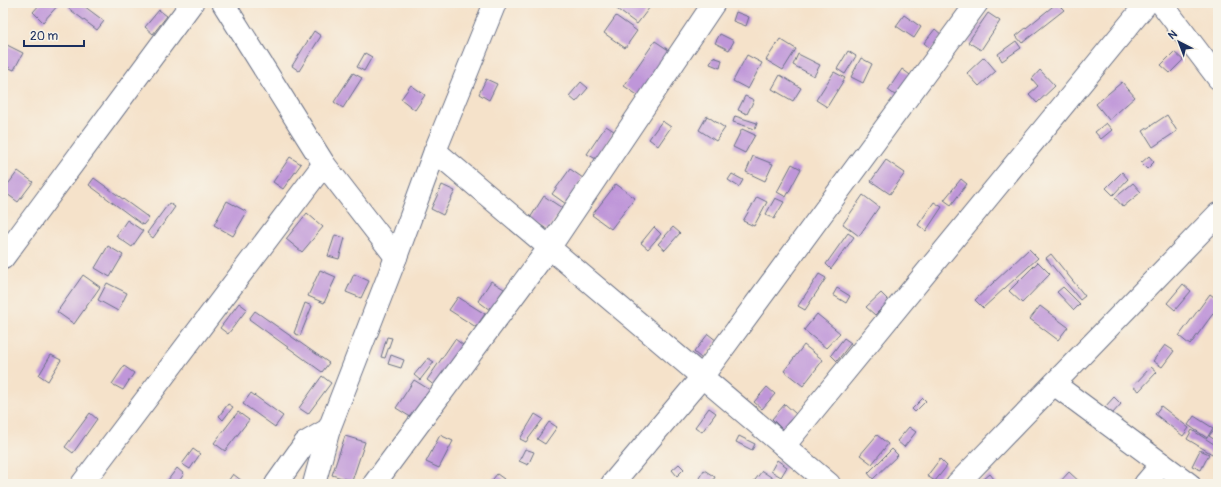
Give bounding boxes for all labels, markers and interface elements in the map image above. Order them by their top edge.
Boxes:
scale bar [24,22,84,48]
north arrow [1159,22,1199,62]
text: N [1166,27,1180,42]
text: 20 m [30,29,59,44]

